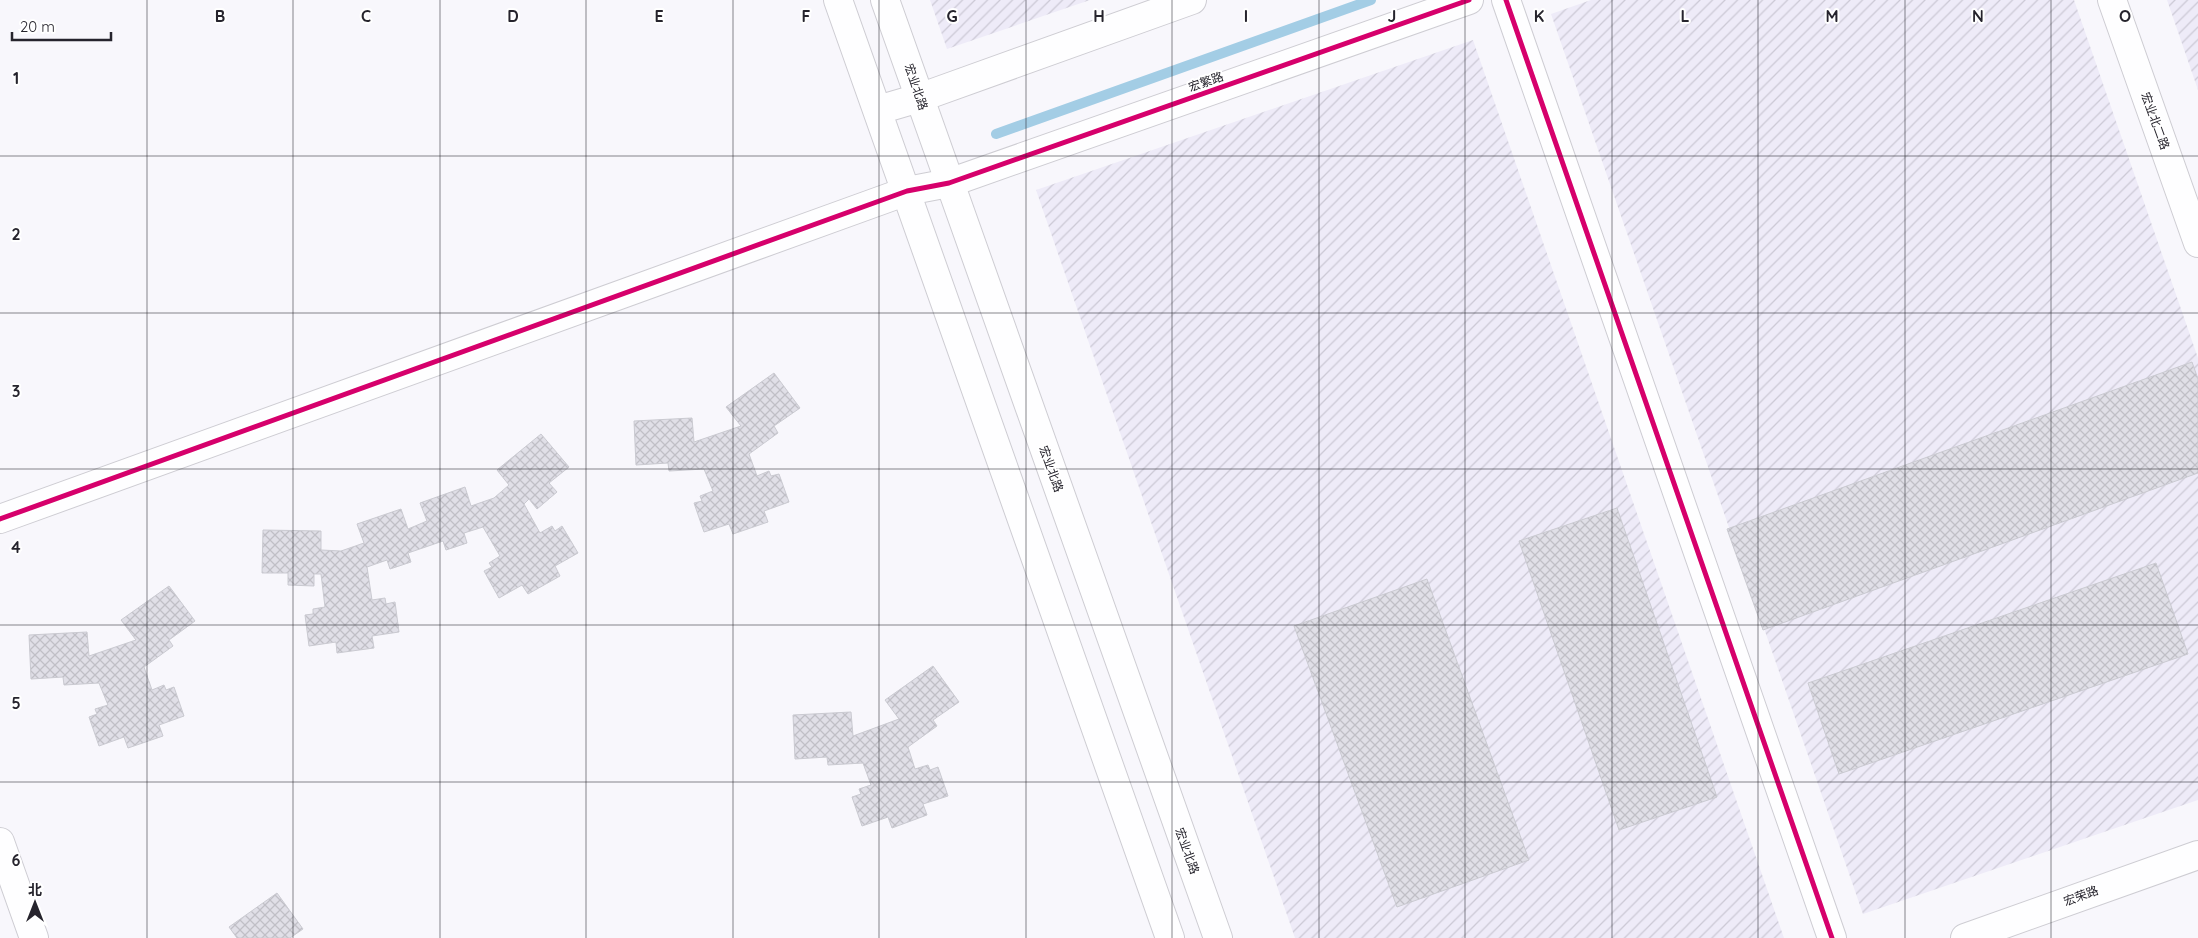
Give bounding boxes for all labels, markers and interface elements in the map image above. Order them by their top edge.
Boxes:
text: B [215,6,225,26]
text: C [361,6,371,26]
text: D [507,6,519,26]
text: E [654,6,664,26]
text: F [802,6,811,26]
text: G [946,6,958,26]
text: H [1093,6,1105,26]
text: I [1244,6,1248,26]
text: J [1388,6,1396,26]
text: K [1534,6,1544,26]
text: L [1681,6,1690,26]
text: M [1825,6,1839,26]
text: N [1972,6,1984,26]
text: O [2119,6,2131,26]
scale bar [12,10,111,42]
text: 20 m [20,17,55,36]
street label: 宏业北路 [902,62,931,112]
text: 1 [13,68,19,88]
street label: 宏繁路 [1186,69,1225,94]
street label: 宏业北二路 [2138,90,2173,152]
text: 2 [11,224,21,244]
text: 3 [12,381,20,401]
street label: 宏业北路 [1036,444,1067,494]
text: 4 [11,537,21,557]
text: 5 [11,693,21,713]
street label: 宏业北路 [1172,826,1203,876]
text: 6 [12,850,21,870]
north arrow [10,878,60,928]
text: 北 [28,881,42,899]
street label: 宏荣路 [2061,882,2100,909]

